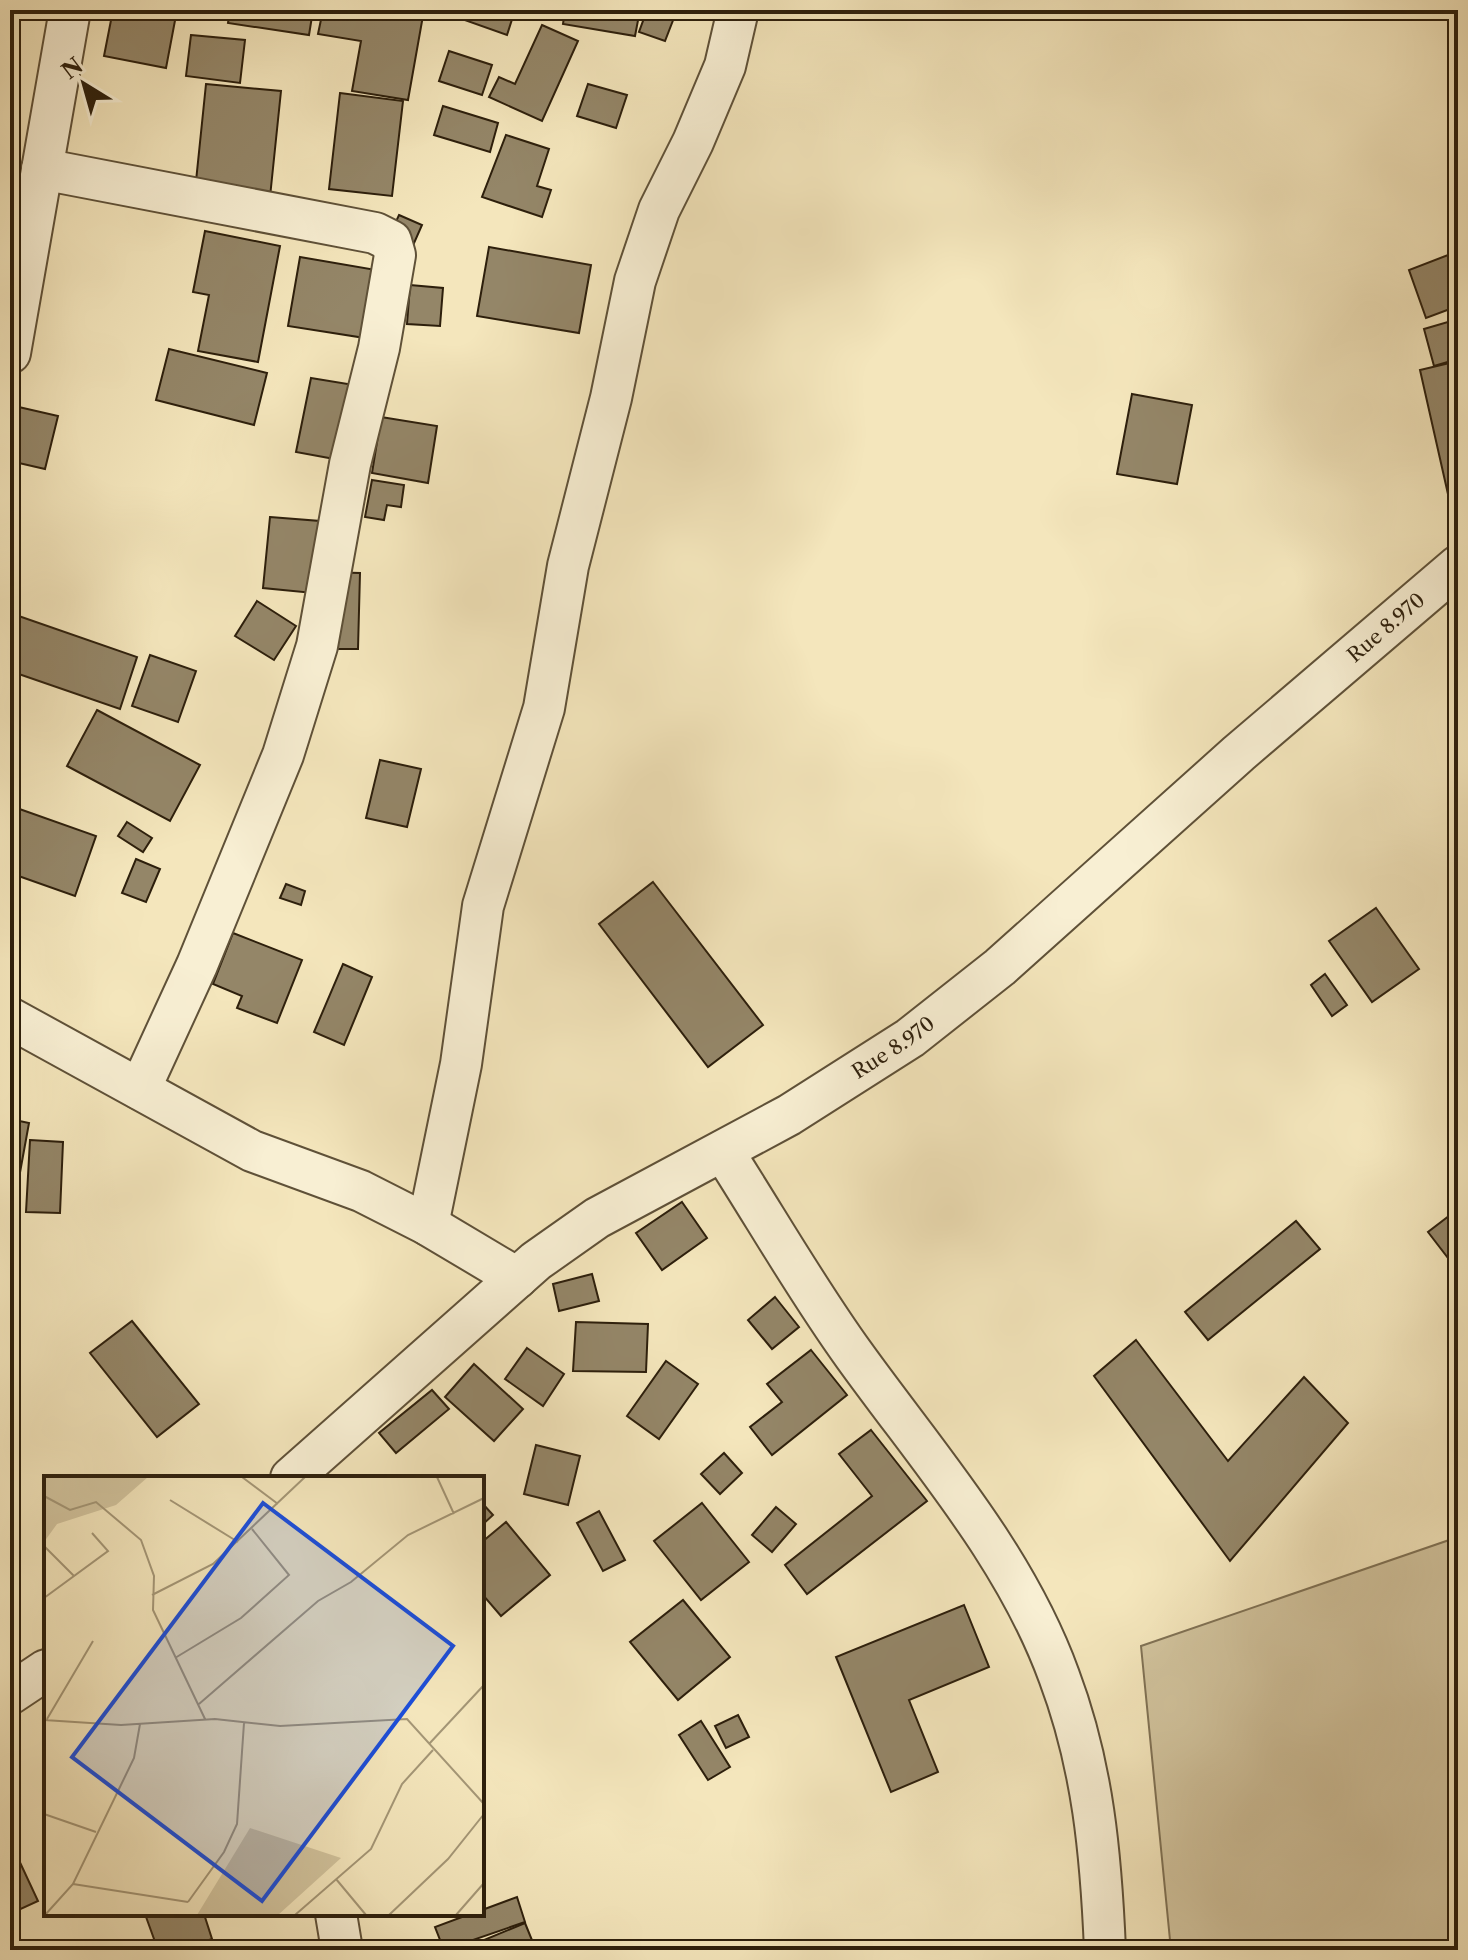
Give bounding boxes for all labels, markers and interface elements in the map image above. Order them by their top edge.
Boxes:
north arrow [44,44,124,124]
text: N [57,52,88,85]
street label: Rue 8.970 [1342,588,1430,667]
street label: Rue 8.970 [848,1011,939,1084]
inset map [44,1476,484,1916]

